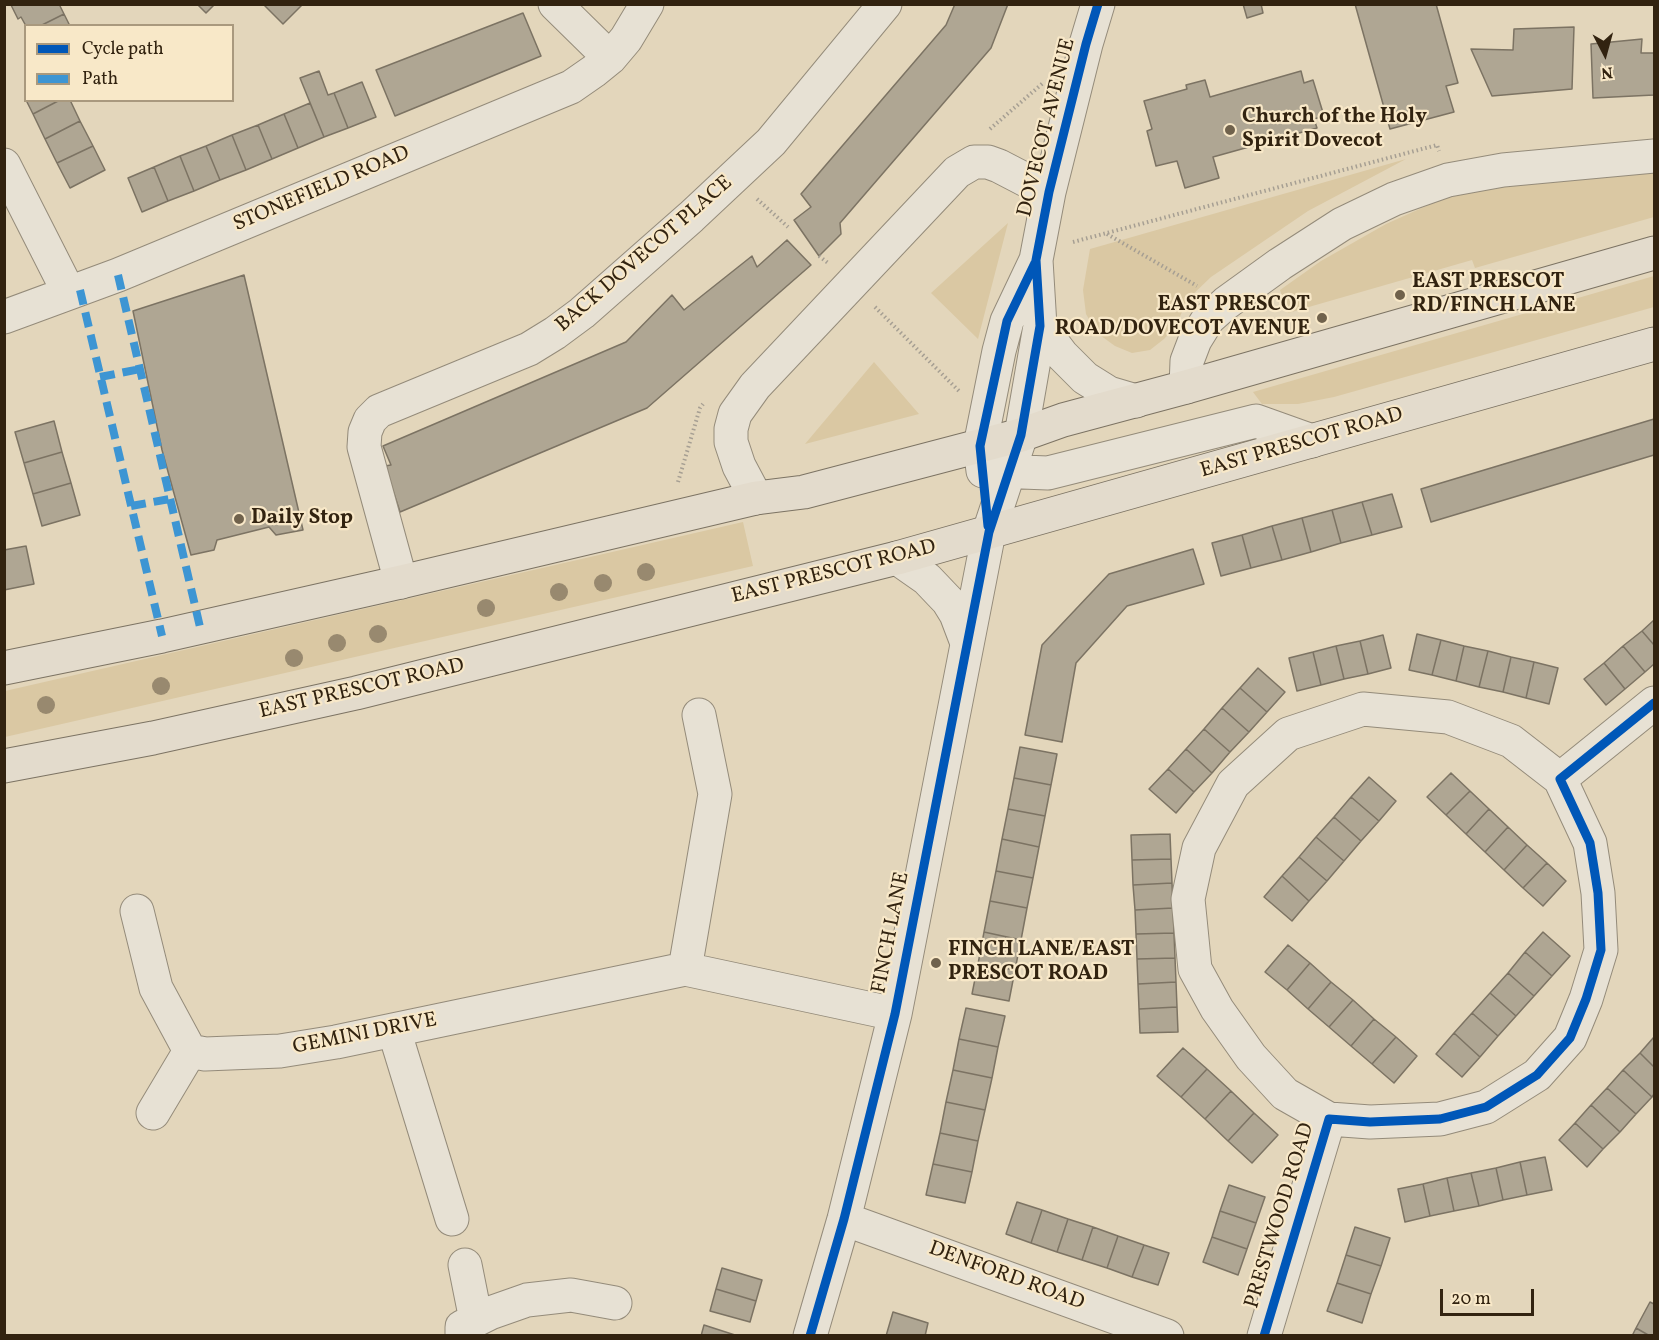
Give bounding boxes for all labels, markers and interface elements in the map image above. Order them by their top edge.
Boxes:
legend [24,24,234,102]
north arrow [1575,24,1635,84]
street label: DOVECOT AVENUE [1014,36,1082,220]
text: Cycle path [82,37,164,62]
text: N [1600,60,1614,83]
text: Path [82,67,118,92]
place label: Church of the Holy Spirit Dovecot [1242,105,1427,155]
marker: Church of the Holy Spirit Dovecot [1223,123,1237,137]
street label: STONEFIELD ROAD [230,141,414,239]
street label: BACK DOVECOT PLACE [551,171,739,339]
place label: EAST PRESCOT RD/FINCH LANE [1412,270,1576,320]
marker: EAST PRESCOT RD/FINCH LANE [1393,288,1407,302]
place label: EAST PRESCOT ROAD/DOVECOT AVENUE [1055,293,1310,343]
marker: EAST PRESCOT ROAD/DOVECOT AVENUE [1315,311,1329,325]
street label: EAST PRESCOT ROAD [1198,403,1406,485]
place label: Daily Stop [251,506,353,532]
marker: Daily Stop [232,512,246,526]
street label: EAST PRESCOT ROAD [729,535,939,611]
street label: EAST PRESCOT ROAD [257,654,467,726]
street label: FINCH LANE [868,870,916,996]
place label: FINCH LANE/EAST PRESCOT ROAD [948,938,1135,988]
marker: FINCH LANE/EAST PRESCOT ROAD [929,956,943,970]
street label: GEMINI DRIVE [291,1009,439,1061]
street label: PRESTWOOD ROAD [1241,1120,1321,1312]
street label: DENFORD ROAD [925,1237,1087,1317]
scale bar [1443,1277,1538,1315]
text: 20 m [1451,1287,1491,1312]

